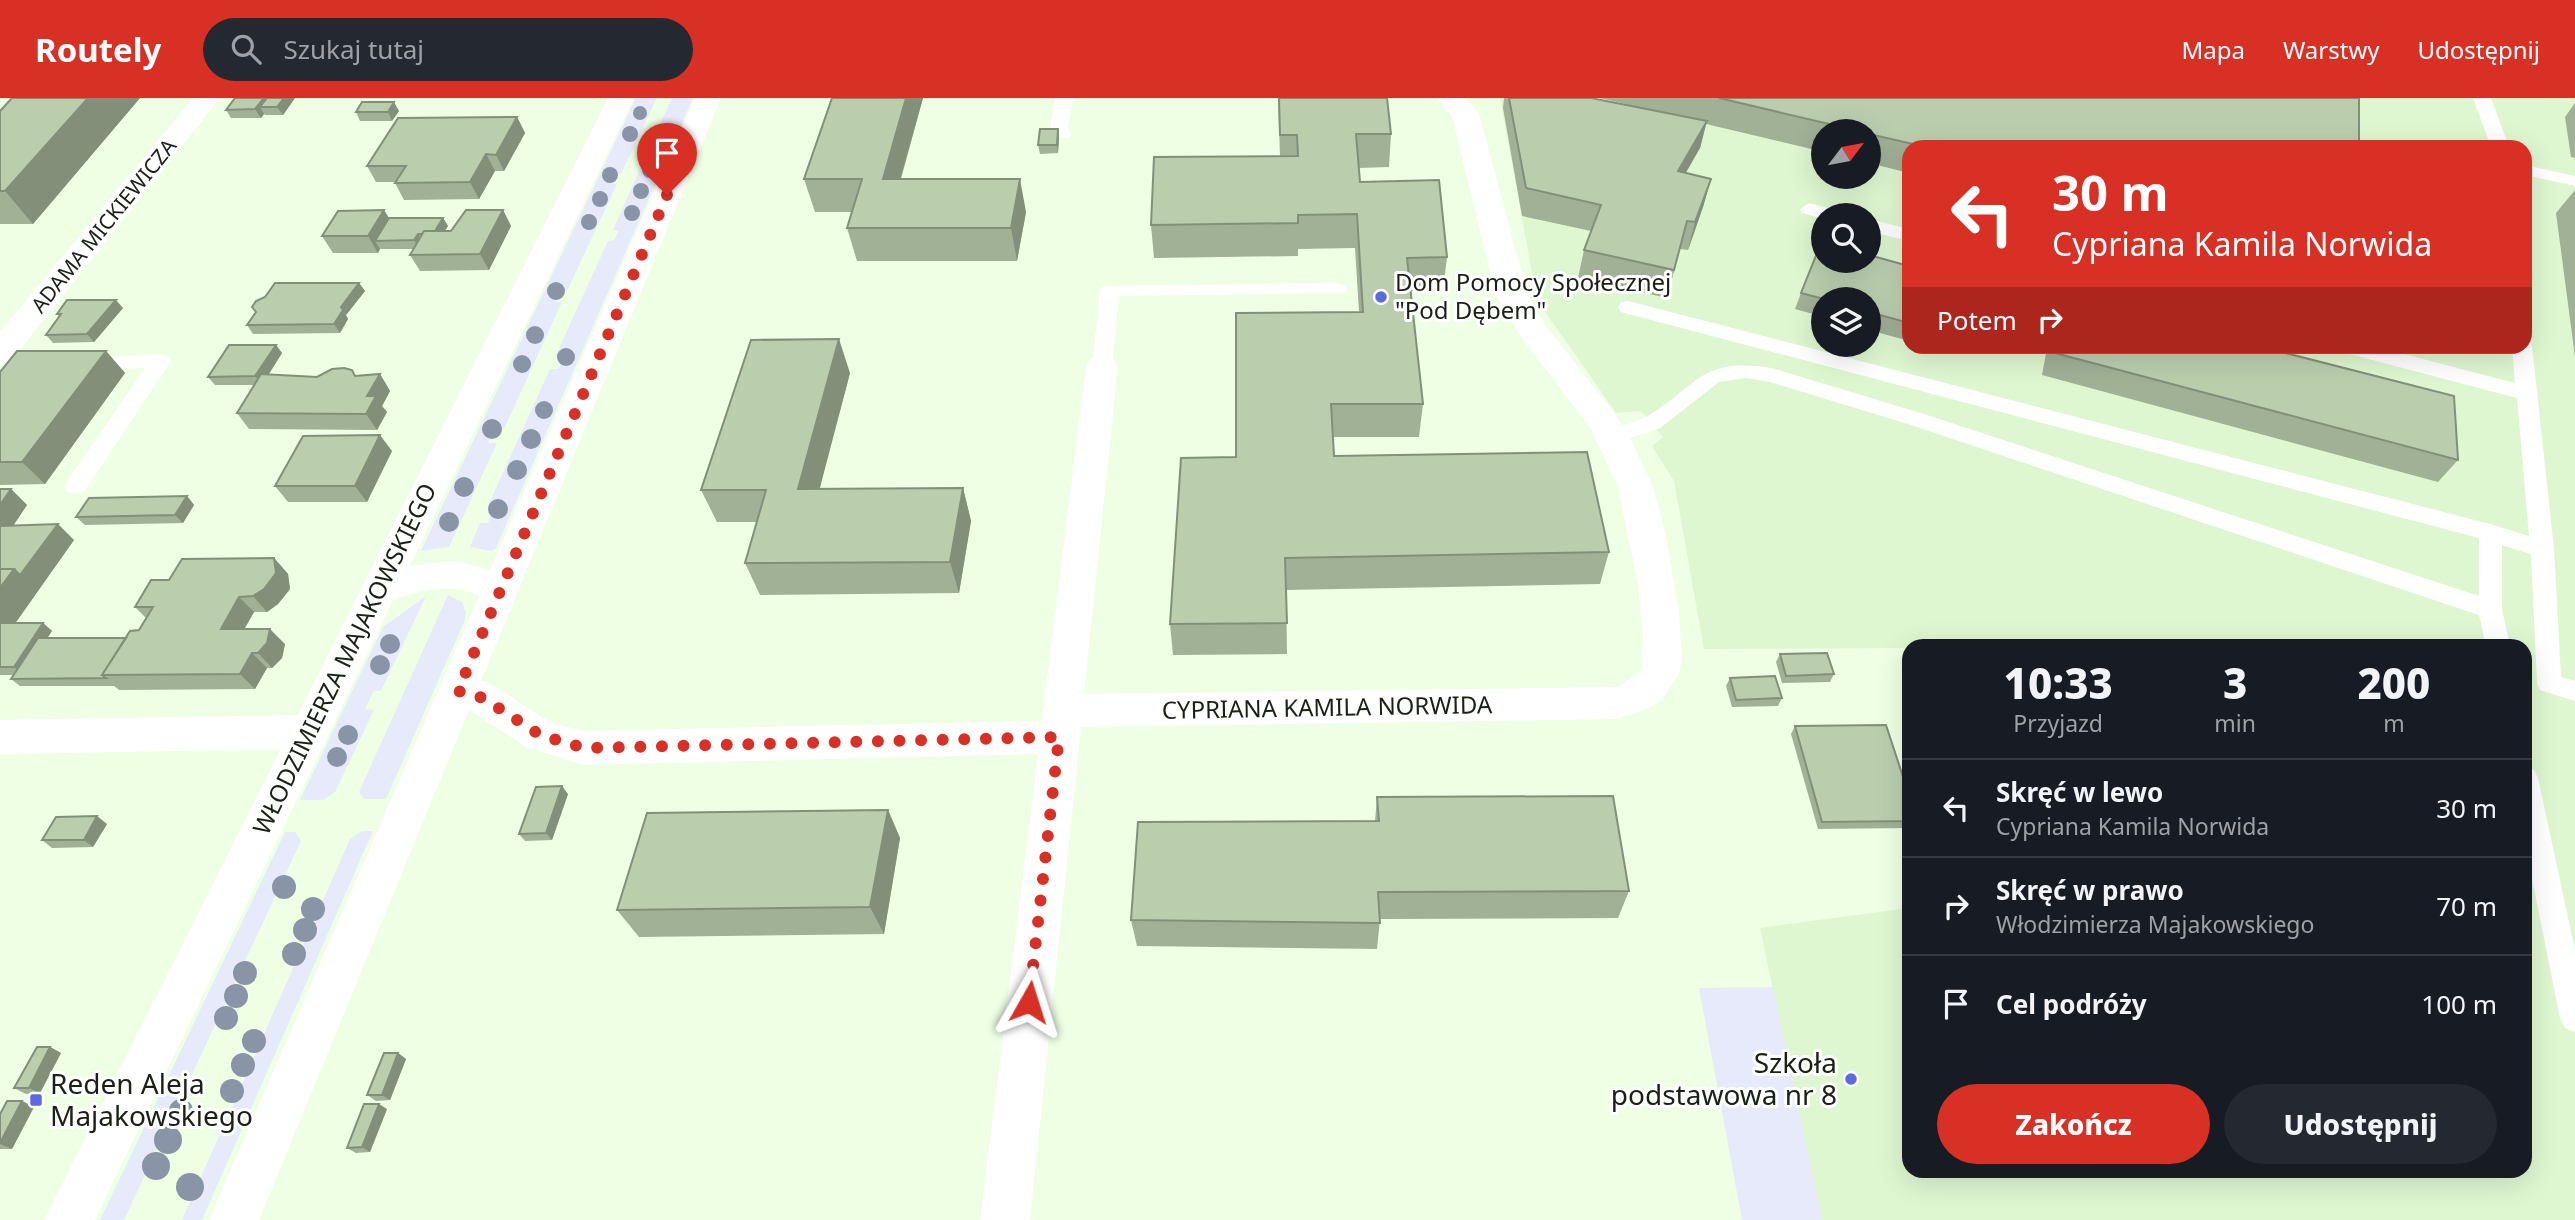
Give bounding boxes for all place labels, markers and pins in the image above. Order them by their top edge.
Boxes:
pin [637,123,697,195]
place label: Dom Pomocy Społecznej "Pod Dębem" [1395,265,1671,326]
marker: Dom Pomocy Społecznej "Pod Dębem" [1373,289,1389,305]
place label: Szkoła podstawowa nr 8 [1611,1043,1837,1113]
place label: Reden Aleja Majakowskiego [50,1064,253,1134]
marker: Szkoła podstawowa nr 8 [1843,1071,1859,1087]
marker: Reden Aleja Majakowskiego [28,1092,44,1108]

